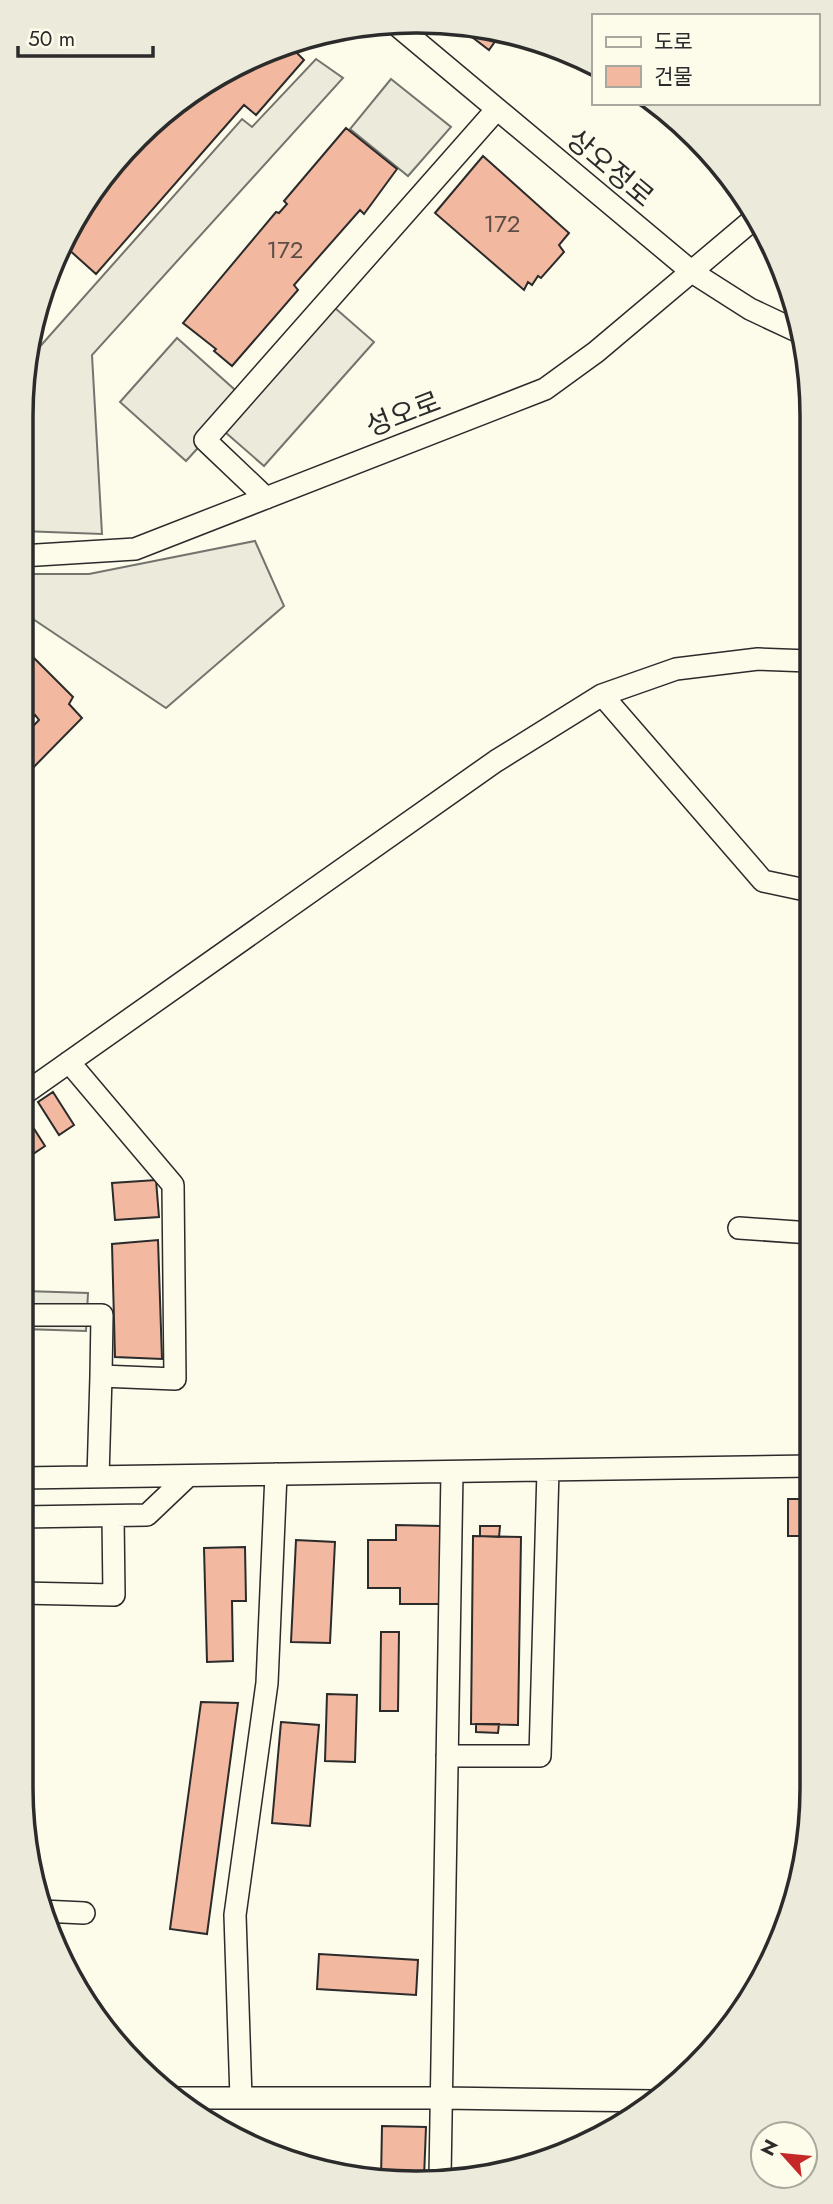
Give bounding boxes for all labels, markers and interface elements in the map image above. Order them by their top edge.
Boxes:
scale bar [18,14,152,58]
legend [592,14,819,105]
text: 50 m [28,24,75,54]
text: 도로 [654,27,693,57]
text: 건물 [654,62,693,92]
street label: 상오정로 [557,119,663,217]
house number: 172 [483,206,521,241]
house number: 172 [266,232,304,267]
street label: 성오로 [360,381,446,447]
north arrow [749,2120,819,2190]
text: N [754,2135,785,2160]

